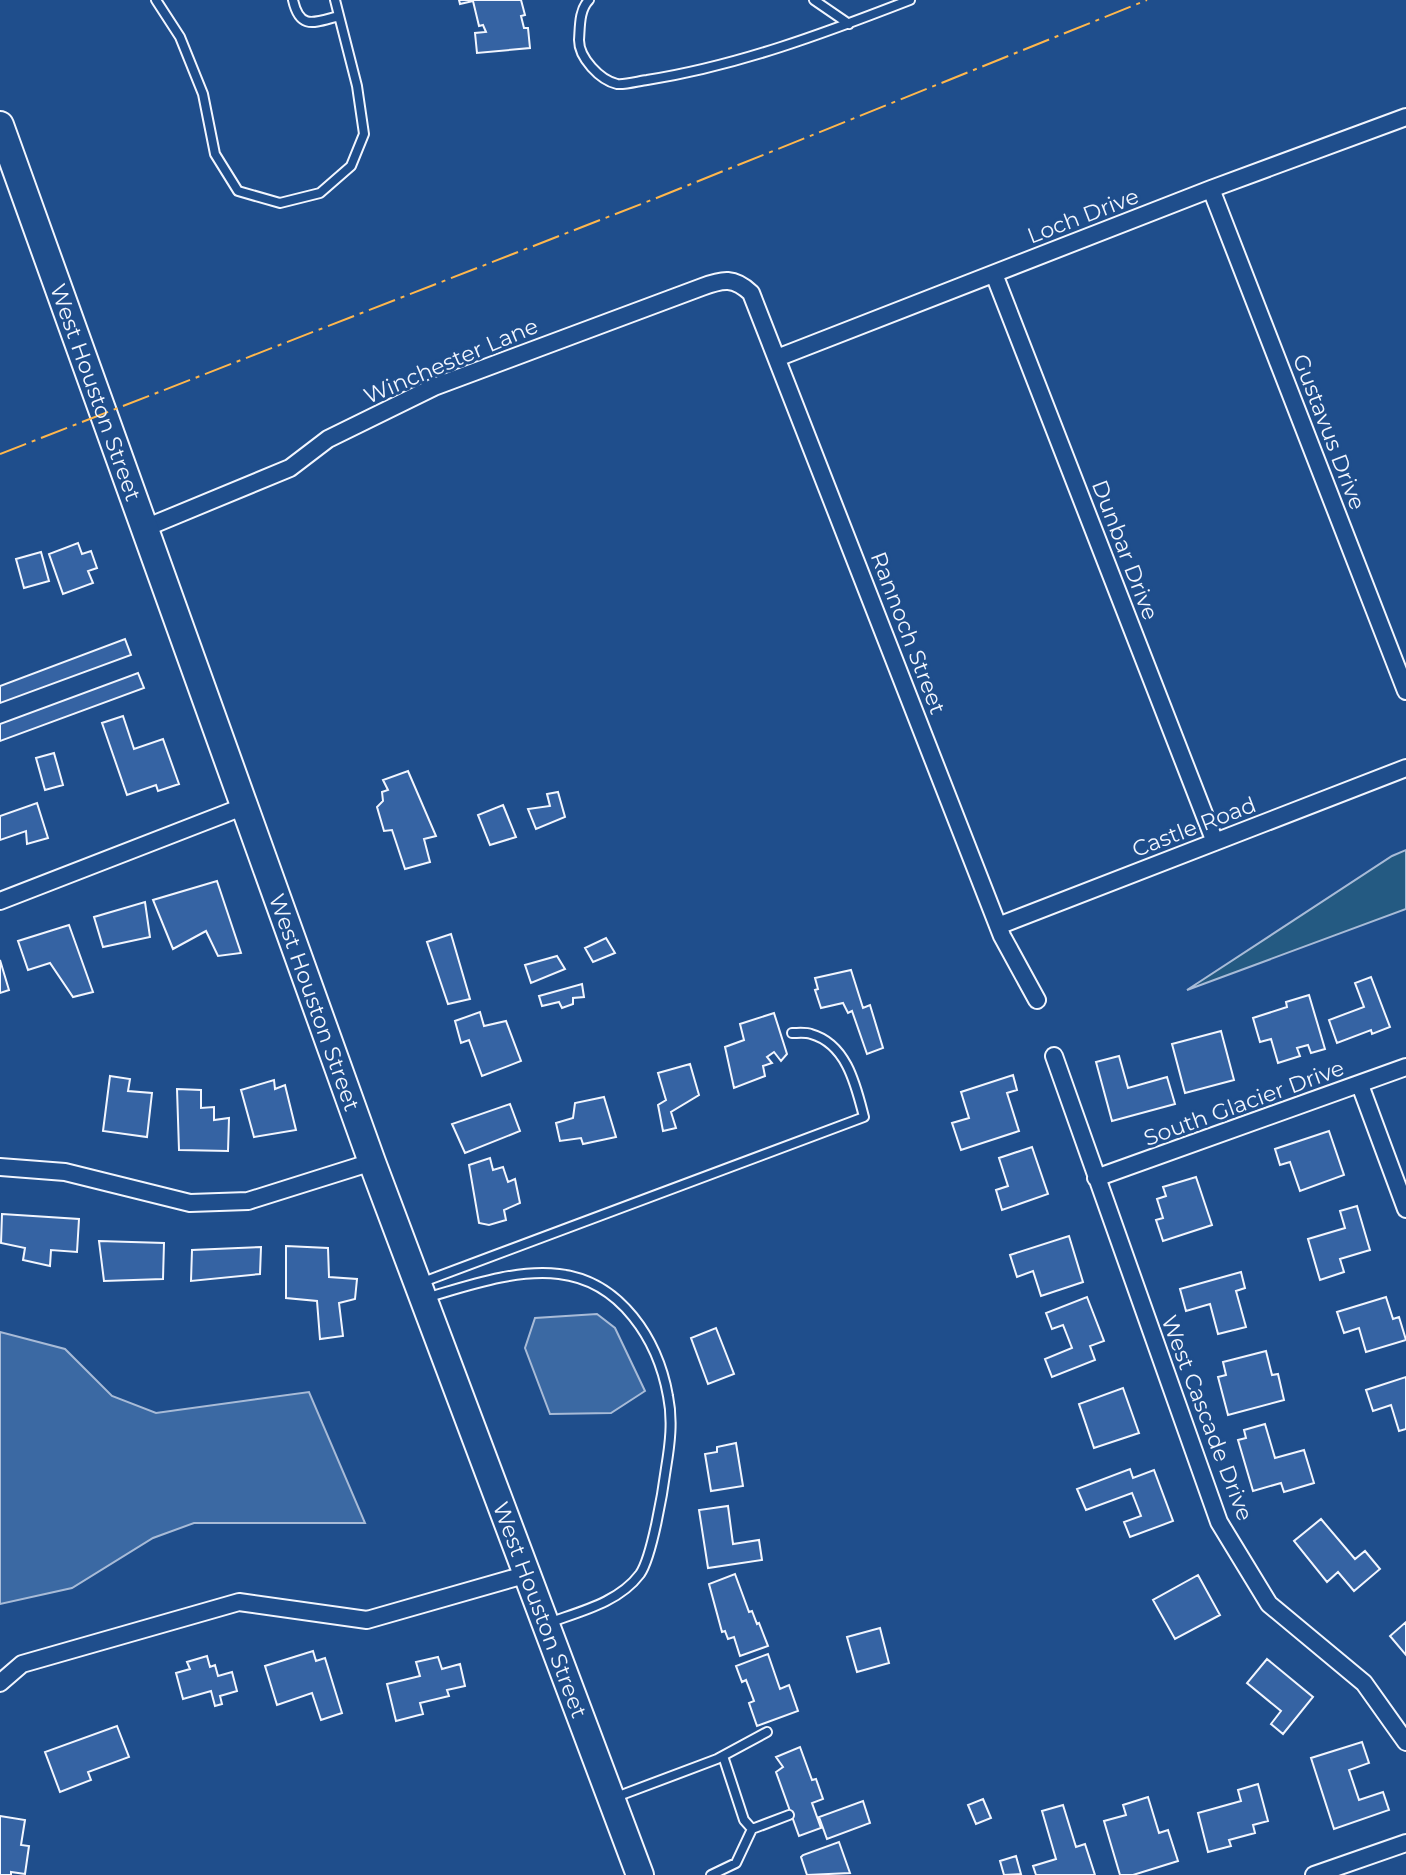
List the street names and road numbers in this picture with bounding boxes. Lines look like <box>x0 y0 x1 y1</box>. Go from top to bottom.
street label: Loch Drive <box>1024 182 1142 250</box>
street label: West Houston Street <box>45 280 147 505</box>
street label: Winchester Lane <box>360 312 542 410</box>
street label: Gustavus Drive <box>1287 350 1371 514</box>
street label: Dunbar Drive <box>1086 476 1164 624</box>
street label: Rannoch Street <box>865 548 951 718</box>
street label: Castle Road <box>1128 791 1260 863</box>
street label: West Houston Street <box>263 890 366 1115</box>
street label: South Glacier Drive <box>1140 1054 1348 1152</box>
street label: West Cascade Drive <box>1155 1311 1259 1525</box>
street label: West Houston Street <box>487 1498 593 1722</box>

